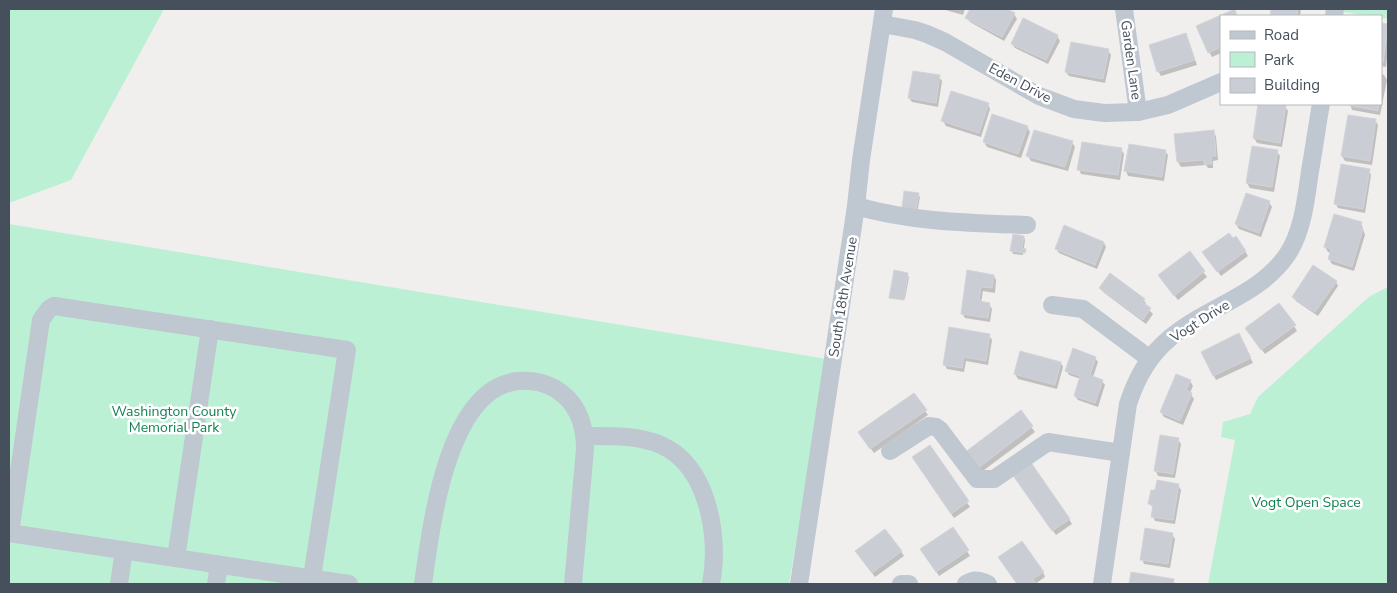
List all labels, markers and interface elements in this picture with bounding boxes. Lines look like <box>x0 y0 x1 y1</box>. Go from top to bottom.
legend <box>1220 15 1382 105</box>
street label: Garden Lane <box>1116 19 1146 101</box>
text: Road <box>1264 25 1299 45</box>
text: Park <box>1264 50 1294 70</box>
street label: Eden Drive <box>985 59 1055 107</box>
text: Building <box>1264 75 1320 95</box>
street label: South 18th Avenue <box>824 235 862 359</box>
street label: Vogt Drive <box>1166 295 1233 347</box>
park label: Washington County Memorial Park <box>112 402 237 437</box>
park label: Vogt Open Space <box>1250 493 1361 512</box>

